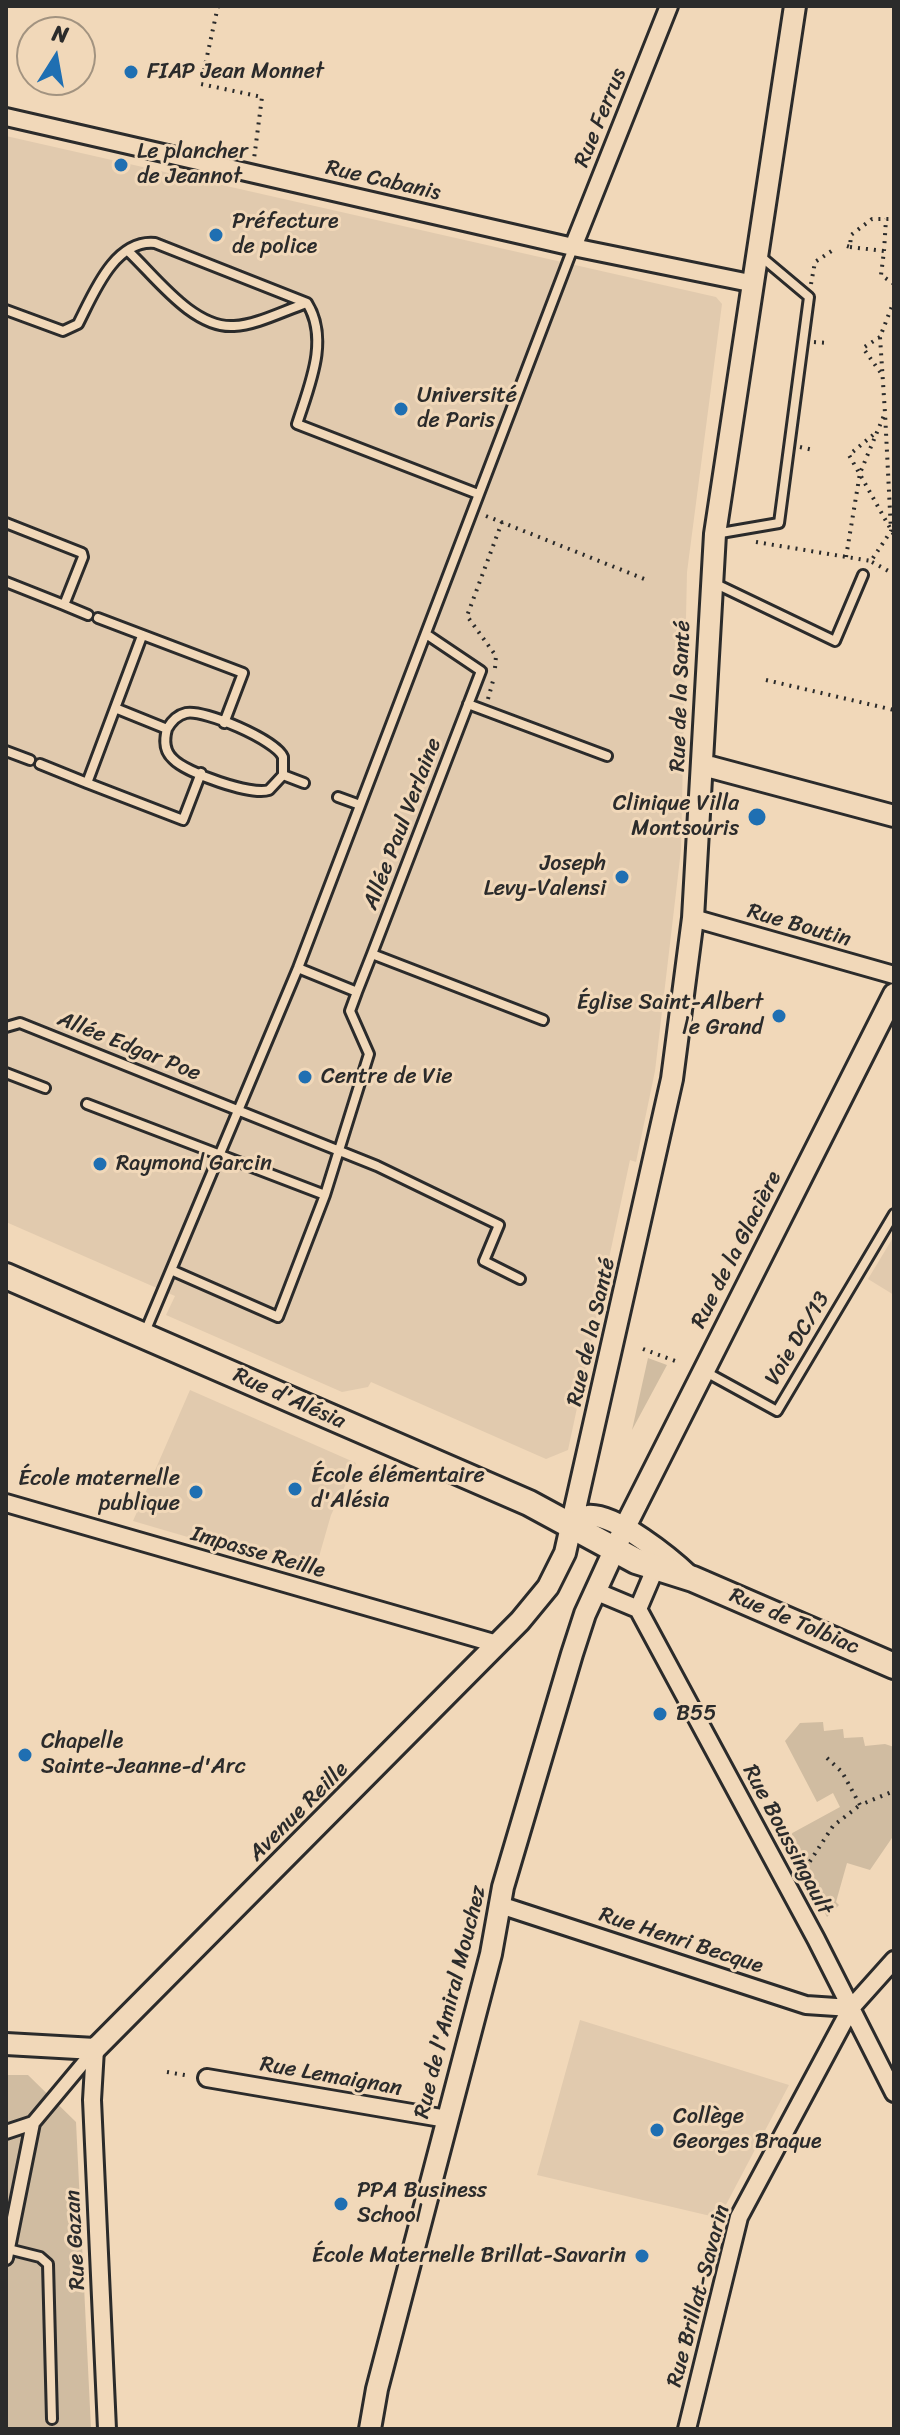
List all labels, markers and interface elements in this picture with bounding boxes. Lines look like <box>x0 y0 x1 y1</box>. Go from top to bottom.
text: N <box>49 13 71 55</box>
north arrow <box>16 16 96 96</box>
place label: FIAP Jean Monnet <box>147 59 324 85</box>
marker: FIAP Jean Monnet <box>122 63 140 81</box>
street label: Rue Ferrus <box>569 65 633 171</box>
place label: Le plancher de Jeannot <box>137 139 248 190</box>
street label: Rue Cabanis <box>323 155 443 207</box>
marker: Le plancher de Jeannot <box>112 156 130 174</box>
place label: Préfecture de police <box>232 209 339 260</box>
marker: Préfecture de police <box>207 226 225 244</box>
place label: Université de Paris <box>417 383 517 434</box>
marker: Université de Paris <box>392 400 410 418</box>
street label: Rue de la Santé <box>665 620 697 772</box>
street label: Allée Paul Verlaine <box>358 734 448 914</box>
place label: Clinique Villa Montsouris <box>613 791 739 842</box>
marker: Clinique Villa Montsouris <box>746 806 768 828</box>
place label: Joseph Levy-Valensi <box>484 851 606 902</box>
marker: Joseph Levy-Valensi <box>613 868 631 886</box>
street label: Rue Boutin <box>744 899 854 953</box>
place label: Église Saint-Albert le Grand <box>577 990 763 1042</box>
street label: Allée Edgar Poe <box>54 1006 204 1088</box>
marker: Église Saint-Albert le Grand <box>770 1007 788 1025</box>
place label: Centre de Vie <box>321 1064 453 1090</box>
marker: Centre de Vie <box>296 1068 314 1086</box>
place label: Raymond Garcin <box>116 1151 272 1177</box>
marker: Raymond Garcin <box>91 1155 109 1173</box>
street label: Rue de la Glacière <box>686 1167 788 1333</box>
street label: Rue de la Santé <box>562 1255 622 1409</box>
street label: Voie DC/13 <box>760 1288 836 1390</box>
street label: Rue d'Alésia <box>229 1363 349 1435</box>
place label: École élémentaire d'Alésia <box>311 1463 485 1514</box>
place label: École maternelle publique <box>18 1466 180 1518</box>
marker: École élémentaire d'Alésia <box>286 1480 304 1498</box>
marker: École maternelle publique <box>187 1483 205 1501</box>
street label: Impasse Reille <box>188 1521 328 1585</box>
street label: Rue de Tolbiac <box>725 1583 863 1661</box>
place label: B55 <box>676 1701 717 1727</box>
marker: B55 <box>651 1705 669 1723</box>
place label: Chapelle Sainte-Jeanne-d'Arc <box>41 1729 246 1780</box>
marker: Chapelle Sainte-Jeanne-d'Arc <box>16 1746 34 1764</box>
street label: Avenue Reille <box>244 1757 354 1867</box>
street label: Rue Boussingault <box>736 1760 838 1920</box>
street label: Rue de l'Amiral Mouchez <box>409 1883 493 2121</box>
street label: Rue Henri Becque <box>596 1902 766 1980</box>
street label: Rue Lemaignan <box>258 2052 404 2102</box>
place label: Collège Georges Braque <box>673 2104 822 2156</box>
marker: Collège Georges Braque <box>648 2121 666 2139</box>
place label: PPA Business School <box>357 2178 487 2230</box>
street label: Rue Gazan <box>60 2189 92 2291</box>
marker: PPA Business School <box>332 2195 350 2213</box>
street label: Rue Brillat-Savarin <box>662 2202 736 2390</box>
place label: École Maternelle Brillat-Savarin <box>312 2243 626 2269</box>
marker: École Maternelle Brillat-Savarin <box>633 2247 651 2265</box>

